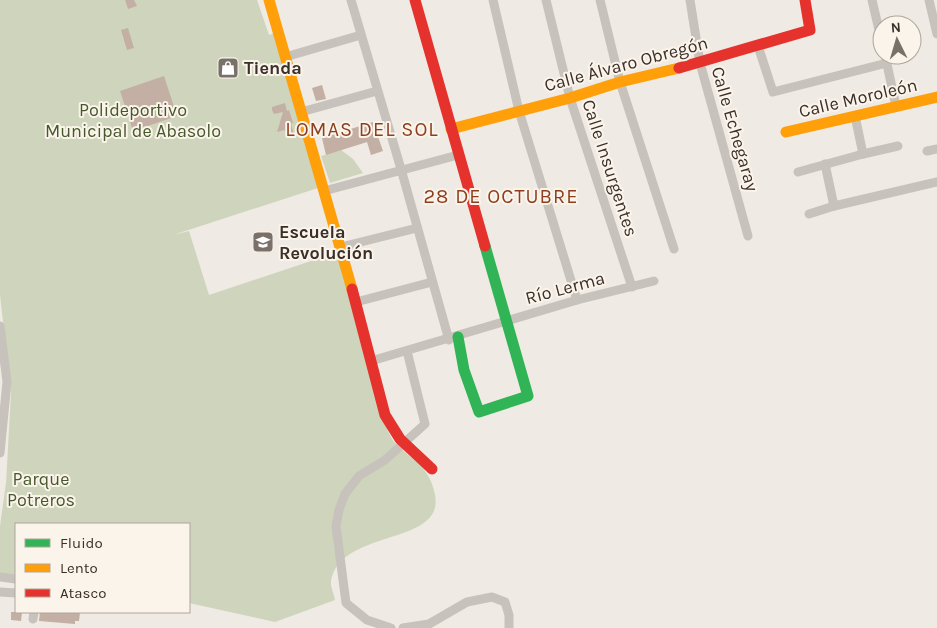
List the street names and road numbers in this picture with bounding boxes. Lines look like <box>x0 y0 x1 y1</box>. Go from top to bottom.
street label: Calle Álvaro Obregón <box>542 31 710 96</box>
street label: Calle Echegaray <box>707 64 764 195</box>
street label: Calle Moroleón <box>797 74 919 122</box>
street label: Calle Insurgentes <box>577 97 643 239</box>
street label: Río Lerma <box>523 267 607 309</box>

